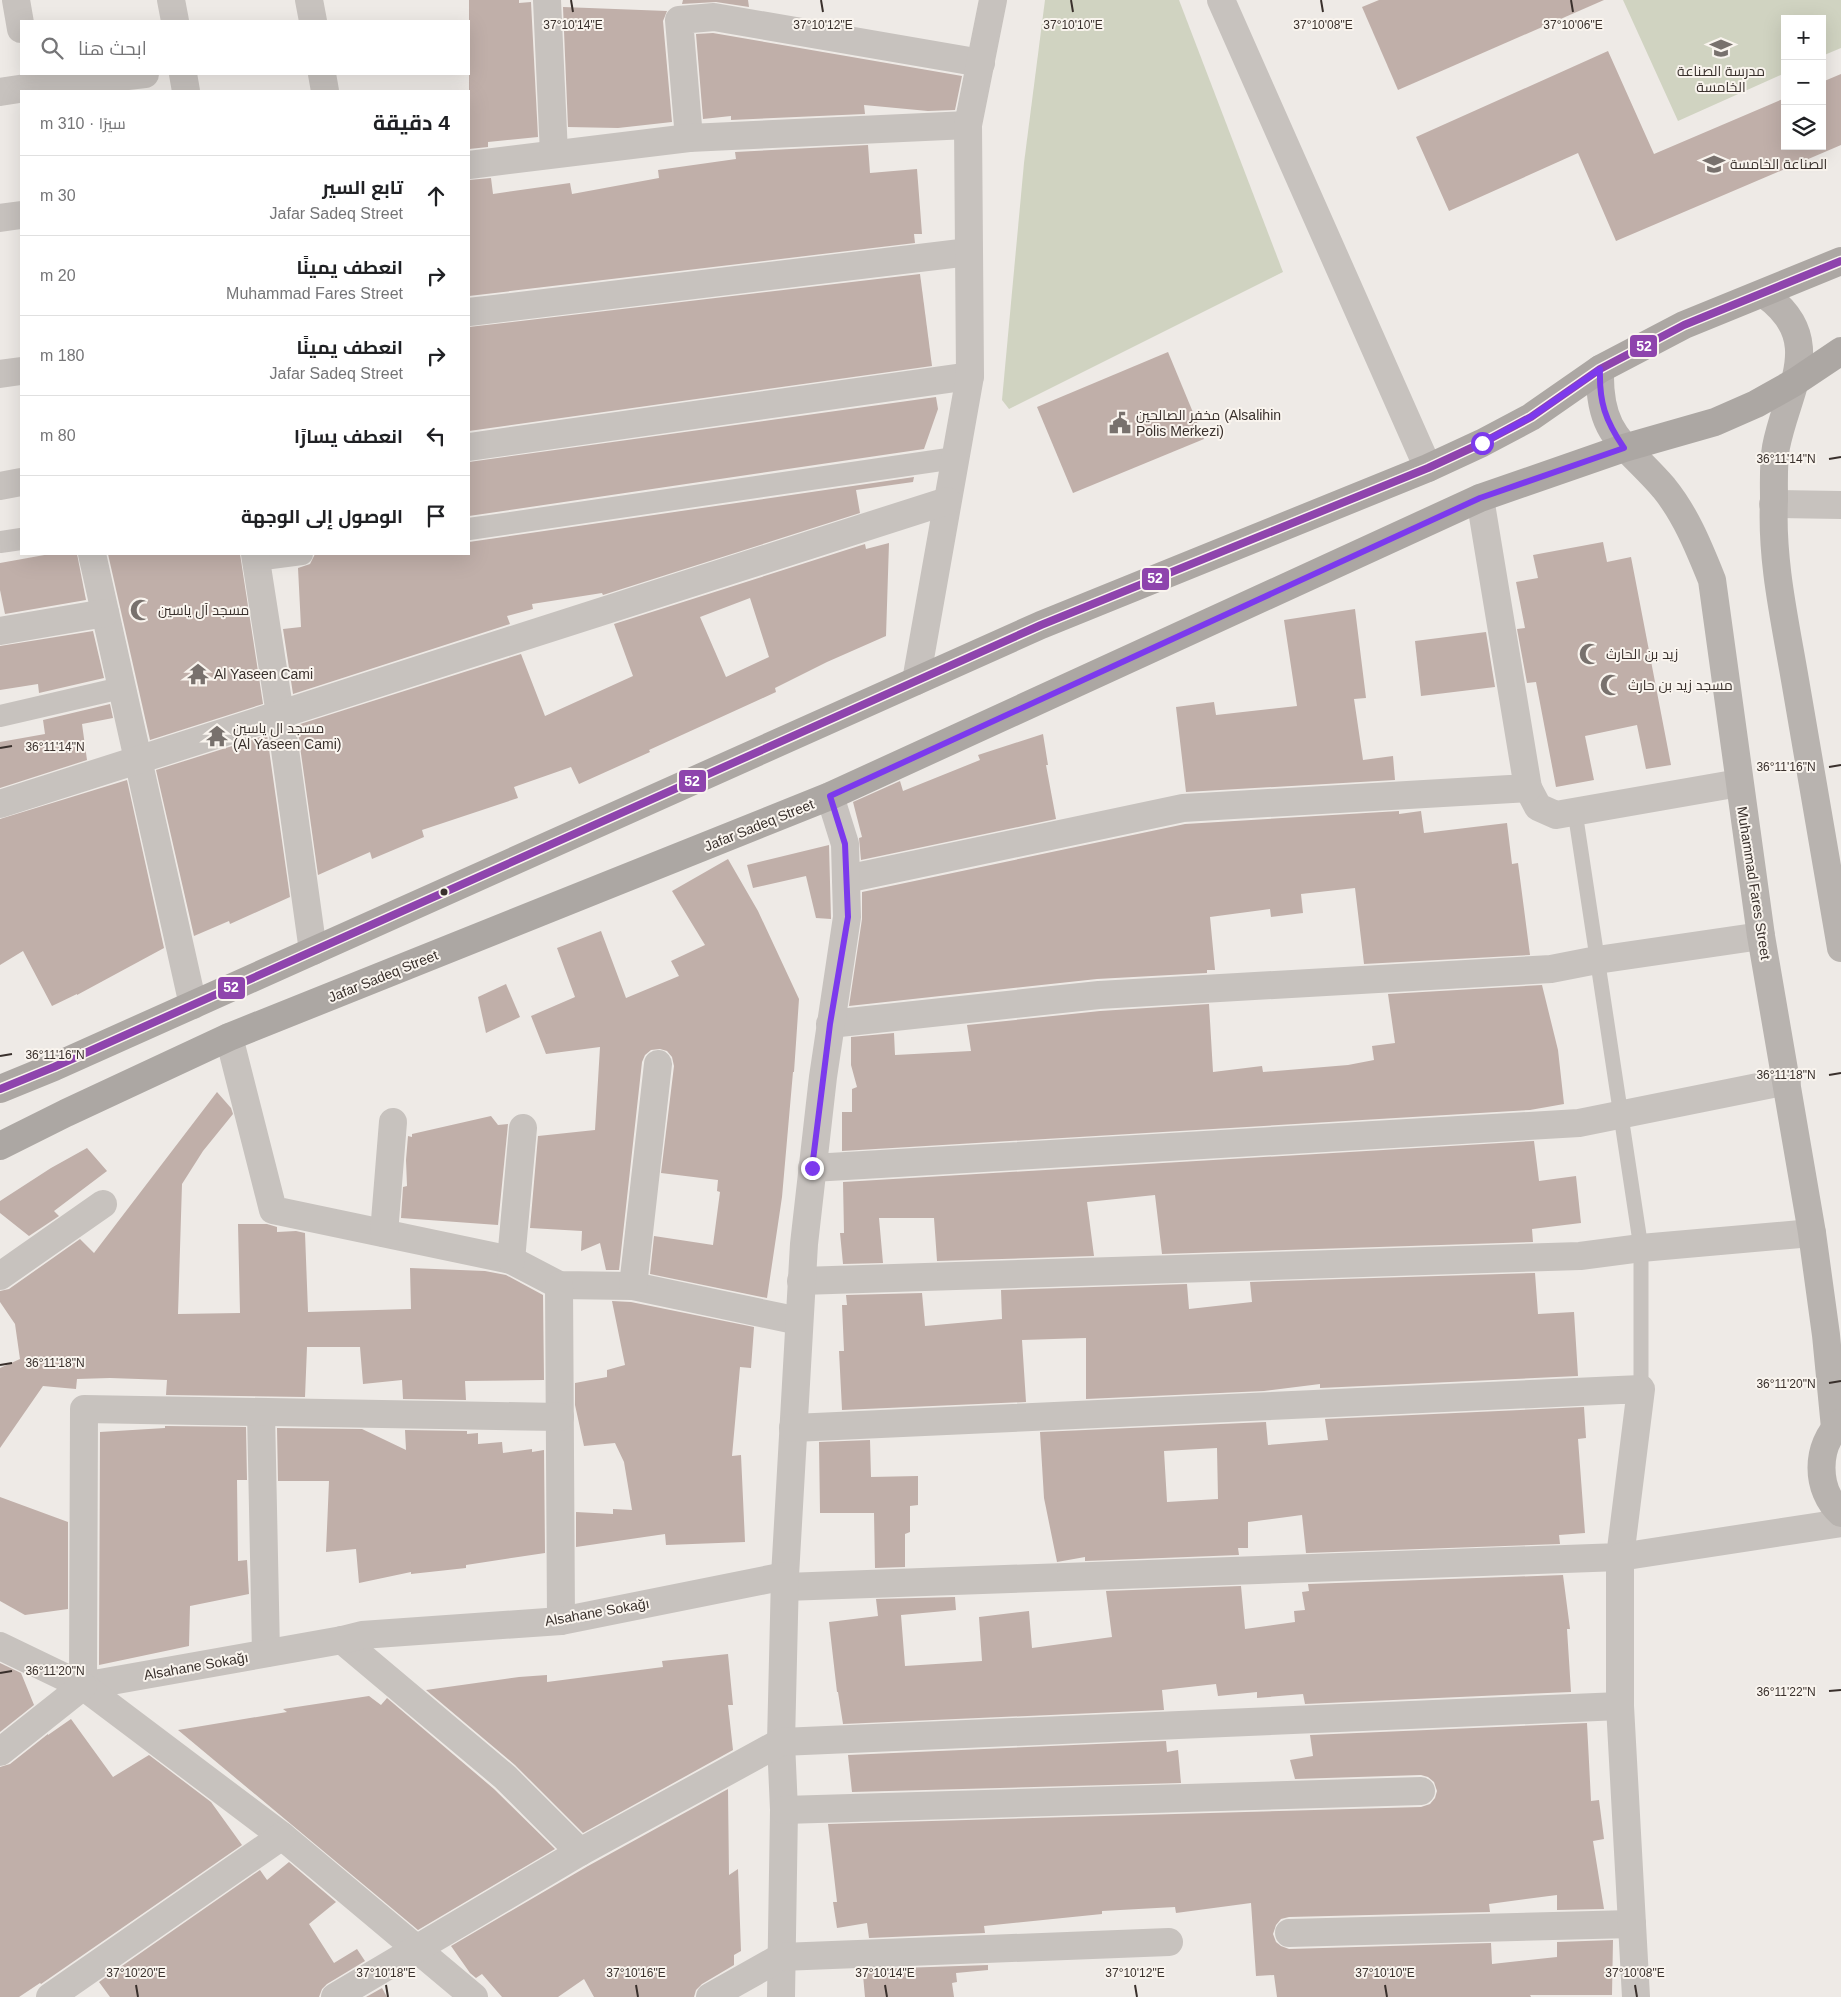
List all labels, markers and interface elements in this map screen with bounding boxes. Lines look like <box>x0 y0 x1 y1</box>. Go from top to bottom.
map controls <box>1781 15 1826 150</box>
button: + <box>1781 15 1826 60</box>
text: 37°10'14"E <box>543 18 603 32</box>
text: 37°10'12"E <box>793 18 853 32</box>
text: 37°10'10"E <box>1043 18 1103 32</box>
text: 37°10'08"E <box>1293 18 1353 32</box>
text: 37°10'06"E <box>1543 18 1603 32</box>
search box <box>20 20 470 75</box>
icon: search <box>38 34 66 62</box>
school or university icon: مدرسة الصناعة الخامسة <box>1708 35 1734 61</box>
text: ابحث هنا <box>78 38 147 59</box>
button: − <box>1781 60 1826 105</box>
place label: مدرسة الصناعة الخامسة <box>1677 63 1765 95</box>
button: layers <box>1781 105 1826 150</box>
text: 4 دقيقة <box>373 111 450 134</box>
text: سيرًا · 310 m <box>40 115 126 132</box>
school or university icon: الصناعة الخامسة <box>1701 151 1727 177</box>
place label: الصناعة الخامسة <box>1730 156 1827 172</box>
text: تابع السير <box>322 177 403 198</box>
icon: ahead <box>422 182 450 210</box>
text: 30 m <box>40 187 76 204</box>
text: Jafar Sadeq Street <box>270 205 403 222</box>
text: انعطف يمينًا <box>296 257 403 278</box>
icon: right <box>422 262 450 290</box>
text: 20 m <box>40 267 76 284</box>
text: Muhammad Fares Street <box>226 285 403 302</box>
line badge: 52 <box>1629 334 1658 358</box>
text: انعطف يمينًا <box>296 337 403 358</box>
text: 52 <box>1636 338 1652 354</box>
icon: right <box>422 342 450 370</box>
text: 180 m <box>40 347 84 364</box>
text: Jafar Sadeq Street <box>270 365 403 382</box>
place label: مخفر الصالحين (Alsalihin Polis Merkezi) <box>1136 407 1281 439</box>
public building icon: مخفر الصالحين (Alsalihin Polis Merkezi) <box>1107 410 1133 436</box>
icon: left <box>422 422 450 450</box>
text: انعطف يسارًا <box>294 426 403 447</box>
text: 80 m <box>40 427 76 444</box>
route start <box>1471 432 1494 455</box>
text: 36°11'14"N <box>1756 452 1816 466</box>
icon: arrive <box>422 502 450 530</box>
text: الوصول إلى الوجهة <box>241 506 403 527</box>
line badge: 52 <box>1141 567 1170 591</box>
text: 52 <box>1147 570 1163 586</box>
mosque icon: مسجد آل ياسين <box>128 597 154 623</box>
place label: مسجد آل ياسين <box>158 602 249 619</box>
mosque icon: زيد بن الحارث <box>1577 641 1603 667</box>
place label: زيد بن الحارث <box>1606 646 1678 662</box>
temple icon: Al Yaseen Cami <box>185 661 211 687</box>
place label: Al Yaseen Cami <box>214 666 313 682</box>
mosque icon: مسجد زيد بن حارث <box>1598 672 1624 698</box>
place label: مسجد زيد بن حارث <box>1628 677 1733 693</box>
place label: مسجد ال ياسين (Al Yaseen Cami) <box>233 720 341 752</box>
temple icon: مسجد ال ياسين (Al Yaseen Cami) <box>204 723 230 749</box>
text: 36°11'14"N <box>25 740 85 754</box>
text: 36°11'16"N <box>1756 760 1816 774</box>
line badge: 52 <box>678 769 707 793</box>
text: 52 <box>684 773 700 789</box>
street label: Jafar Sadeq Street <box>702 796 816 854</box>
street label: Muhammad Fares Street <box>1734 805 1774 961</box>
unlabelled marker <box>439 887 449 897</box>
street label: Jafar Sadeq Street <box>326 947 440 1005</box>
line badge: 52 <box>217 976 246 1000</box>
text: 52 <box>223 979 239 995</box>
text: 36°11'16"N <box>25 1048 85 1062</box>
text: 36°11'18"N <box>1756 1068 1816 1082</box>
route end <box>801 1157 824 1180</box>
text: 36°11'18"N <box>25 1356 85 1370</box>
text: 36°11'20"N <box>1756 1377 1816 1391</box>
street label: Alsahane Sokağı <box>543 1595 651 1629</box>
street label: Alsahane Sokağı <box>142 1649 250 1683</box>
text: 36°11'20"N <box>25 1664 85 1678</box>
text: 36°11'22"N <box>1756 1685 1816 1699</box>
text: 37°10'20"E <box>106 1966 166 1980</box>
text: 37°10'18"E <box>356 1966 416 1980</box>
text: 37°10'16"E <box>606 1966 666 1980</box>
text: 37°10'14"E <box>855 1966 915 1980</box>
text: 37°10'12"E <box>1105 1966 1165 1980</box>
text: 37°10'10"E <box>1355 1966 1415 1980</box>
text: 37°10'08"E <box>1605 1966 1665 1980</box>

